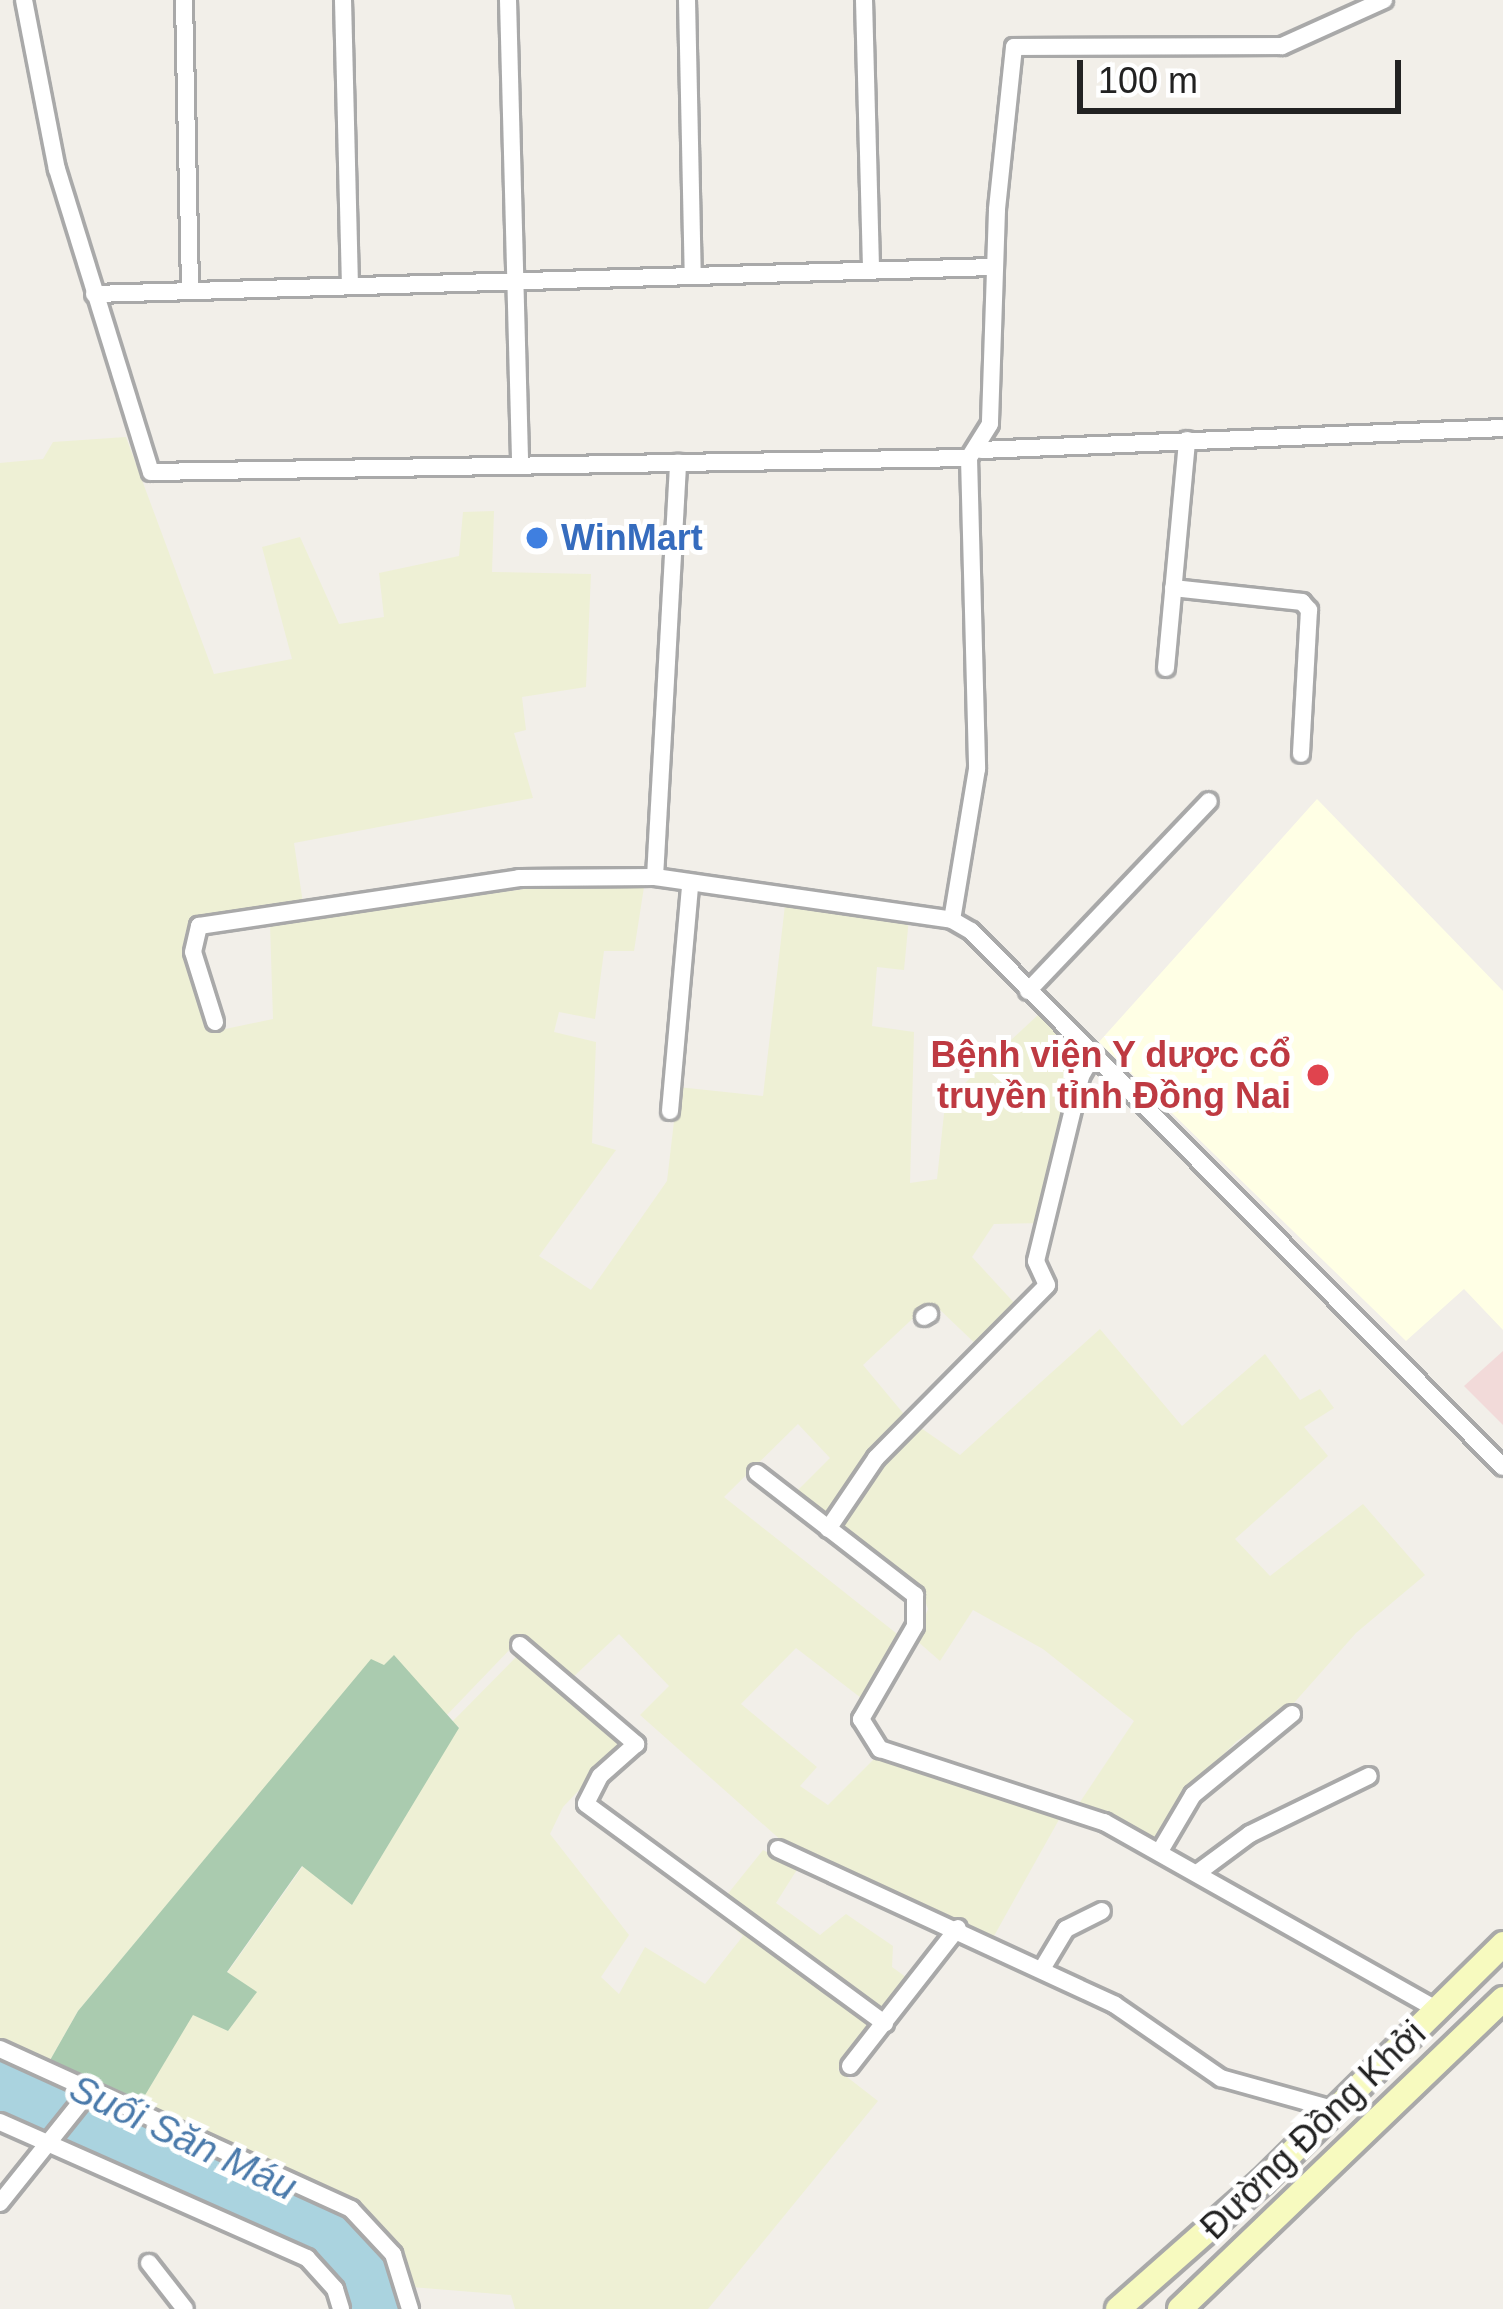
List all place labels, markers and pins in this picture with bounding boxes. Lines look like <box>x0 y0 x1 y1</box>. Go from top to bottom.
place label: WinMart <box>561 516 703 560</box>
marker: WinMart <box>524 525 550 551</box>
place label: Bệnh viện Y dược cổ truyền tỉnh Đồng Nai <box>929 1032 1291 1117</box>
marker: Bệnh viện Y dược cổ truyền tỉnh Đồng Nai <box>1302 1059 1334 1091</box>

